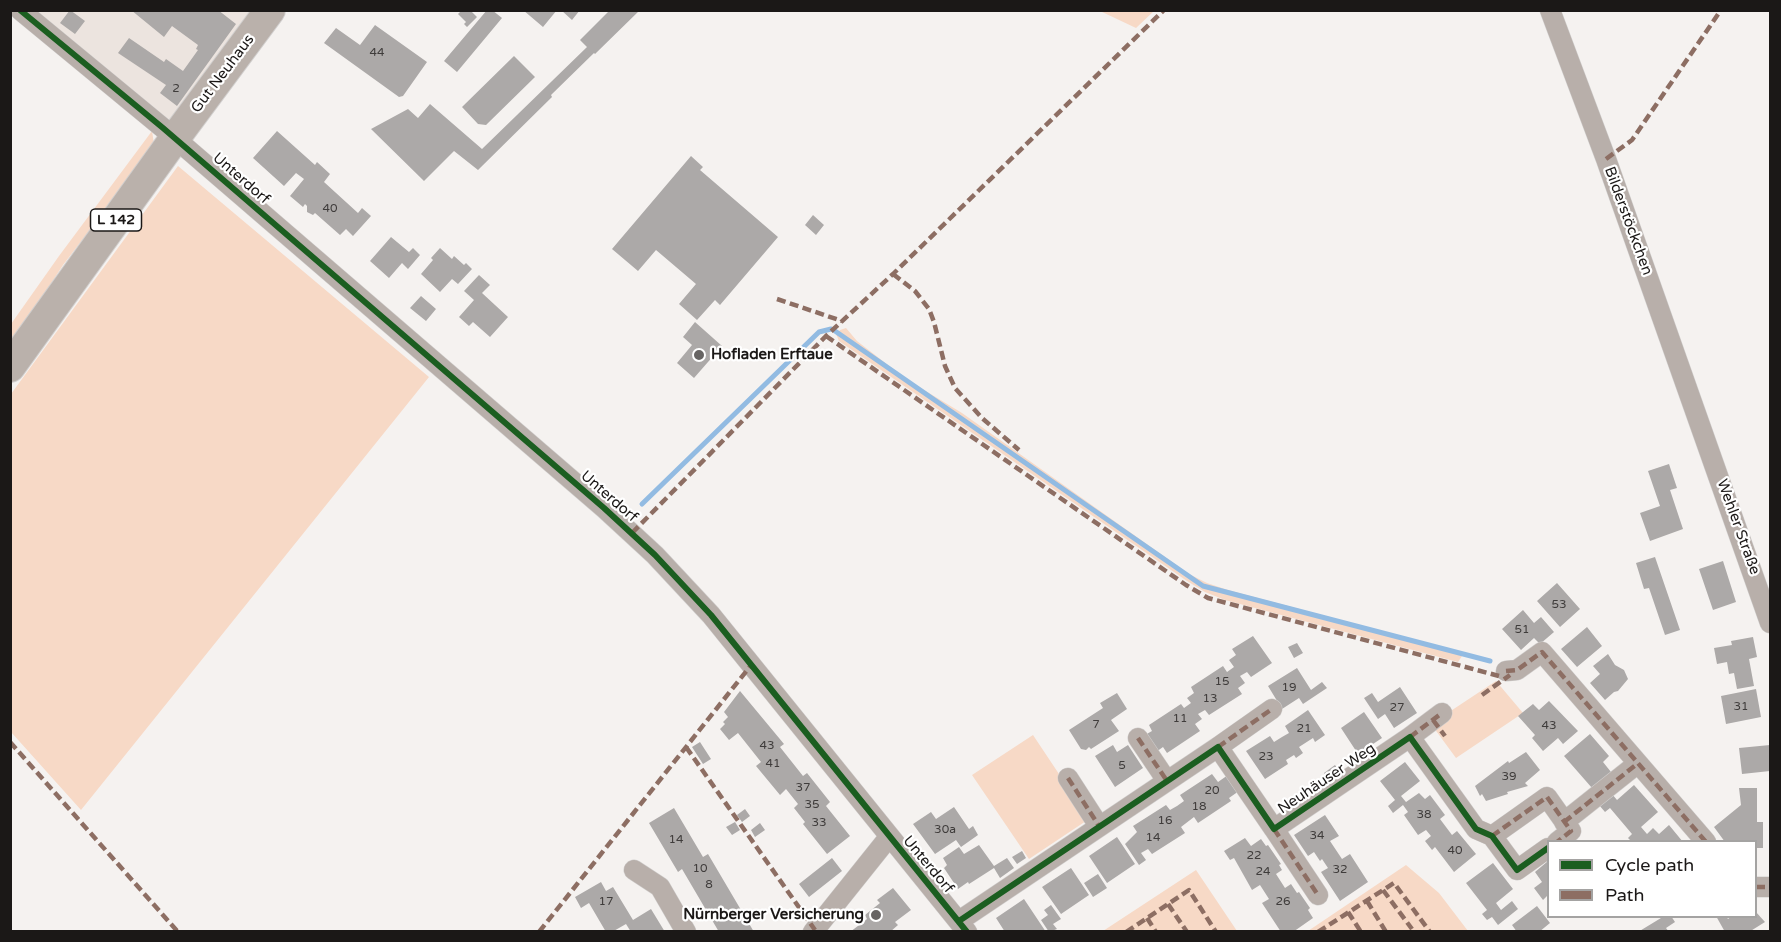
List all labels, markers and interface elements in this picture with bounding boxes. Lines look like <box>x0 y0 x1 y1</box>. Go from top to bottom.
street label: Gut Neuhaus <box>188 31 258 117</box>
house number: 44 <box>369 46 385 60</box>
house number: 2 <box>172 82 180 96</box>
street label: Unterdorf <box>209 149 273 209</box>
street label: Bilderstöckchen <box>1600 164 1656 278</box>
house number: 40 <box>322 202 338 216</box>
road number: L 142 <box>90 209 142 231</box>
place label: Hofladen Erftaue <box>711 346 833 364</box>
marker: Hofladen Erftaue <box>692 348 706 362</box>
street label: Unterdorf <box>577 467 641 527</box>
street label: Wehler Straße <box>1712 477 1764 577</box>
house number: 53 <box>1551 598 1567 612</box>
house number: 51 <box>1514 623 1530 637</box>
house number: 15 <box>1214 675 1230 689</box>
house number: 19 <box>1281 681 1297 695</box>
house number: 13 <box>1202 692 1218 706</box>
house number: 31 <box>1733 700 1749 714</box>
house number: 27 <box>1389 701 1405 715</box>
house number: 11 <box>1172 712 1188 726</box>
house number: 7 <box>1092 718 1100 732</box>
house number: 43 <box>1541 719 1557 733</box>
house number: 21 <box>1296 722 1312 736</box>
house number: 43 <box>759 739 775 753</box>
street label: Neuhäuser Weg <box>1275 740 1379 818</box>
house number: 23 <box>1258 750 1274 764</box>
house number: 41 <box>765 757 781 771</box>
house number: 5 <box>1118 759 1126 773</box>
house number: 39 <box>1501 770 1517 784</box>
house number: 37 <box>795 781 811 795</box>
house number: 20 <box>1204 784 1220 798</box>
house number: 35 <box>804 798 820 812</box>
house number: 18 <box>1191 800 1207 814</box>
house number: 38 <box>1416 808 1432 822</box>
house number: 16 <box>1157 814 1173 828</box>
house number: 33 <box>811 816 827 830</box>
house number: 30a <box>934 823 956 837</box>
house number: 34 <box>1309 829 1325 843</box>
house number: 14 <box>1145 831 1161 845</box>
street label: Unterdorf <box>899 832 957 898</box>
house number: 14 <box>668 833 684 847</box>
legend <box>1547 840 1757 918</box>
house number: 40 <box>1447 844 1463 858</box>
house number: 22 <box>1246 849 1262 863</box>
text: Cycle path <box>1605 854 1694 876</box>
house number: 10 <box>692 862 708 876</box>
house number: 32 <box>1332 863 1348 877</box>
house number: 24 <box>1255 865 1271 879</box>
house number: 8 <box>705 878 713 892</box>
text: Path <box>1605 884 1644 906</box>
house number: 17 <box>598 895 614 909</box>
house number: 26 <box>1275 895 1291 909</box>
place label: Nürnberger Versicherung <box>683 906 864 924</box>
marker: Nürnberger Versicherung <box>869 908 883 922</box>

